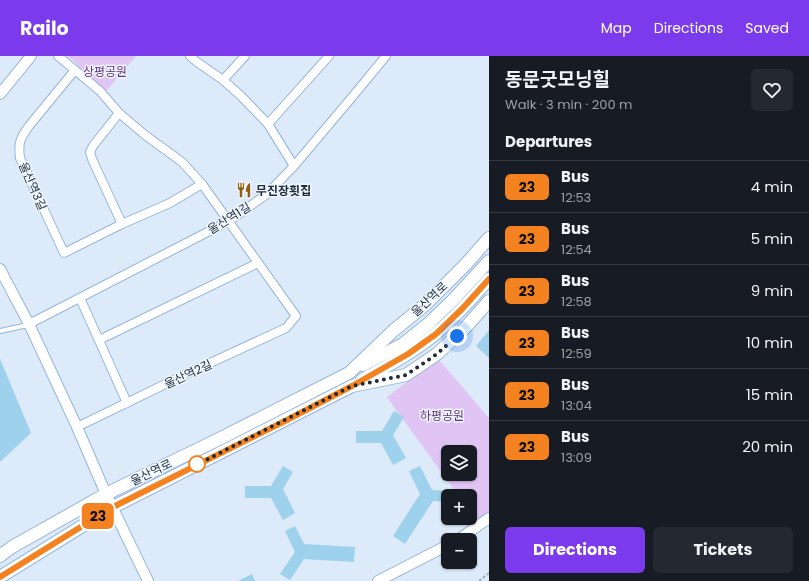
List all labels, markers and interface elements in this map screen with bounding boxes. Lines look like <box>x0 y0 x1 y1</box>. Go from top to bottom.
text: Railo <box>20 15 69 42</box>
text: Map <box>601 18 632 38</box>
text: Directions <box>654 18 723 38</box>
text: Saved <box>745 18 789 38</box>
park label: 상평공원 <box>83 63 127 80</box>
text: 동문굿모닝힐 <box>505 66 610 93</box>
button: heart <box>751 69 793 111</box>
text: Walk · 3 min · 200 m <box>505 95 632 114</box>
text: Departures <box>505 131 592 152</box>
street label: 울산역3길 <box>15 159 51 213</box>
text: Bus <box>561 166 589 187</box>
text: 4 min <box>751 176 793 197</box>
text: 23 <box>519 177 535 197</box>
restaurant icon: 무진장횟집 <box>235 181 253 199</box>
place label: 무진장횟집 <box>256 182 311 199</box>
text: 12:53 <box>561 188 591 207</box>
street label: 울산역1길 <box>204 198 254 238</box>
text: Bus <box>561 218 589 239</box>
text: 5 min <box>751 228 793 249</box>
text: 23 <box>519 229 535 249</box>
text: 12:54 <box>561 240 592 259</box>
text: Bus <box>561 270 589 291</box>
street label: 울산역로 <box>407 278 451 320</box>
text: 9 min <box>751 280 793 301</box>
text: 23 <box>519 281 535 301</box>
text: 12:58 <box>561 292 592 311</box>
text: Bus <box>561 322 589 343</box>
your location <box>447 326 467 346</box>
text: 10 min <box>746 332 793 353</box>
text: 23 <box>519 333 535 353</box>
text: 12:59 <box>561 344 592 363</box>
street label: 울산역2길 <box>161 356 215 392</box>
text: Bus <box>561 374 589 395</box>
text: 15 min <box>746 384 793 405</box>
text: 23 <box>519 385 535 405</box>
text: 13:04 <box>561 396 592 415</box>
park label: 하평공원 <box>420 407 464 424</box>
text: Bus <box>561 426 589 447</box>
text: 20 min <box>742 436 793 457</box>
text: 23 <box>519 437 535 457</box>
map controls <box>441 445 477 569</box>
button: layers <box>441 445 477 481</box>
text: 13:09 <box>561 448 592 467</box>
street label: 울산역로 <box>127 455 175 489</box>
unlabelled marker <box>188 455 206 473</box>
button: + <box>441 489 477 525</box>
line badge: 23 <box>80 503 116 529</box>
text: 23 <box>90 506 106 526</box>
button: Directions <box>505 527 645 573</box>
button: Tickets <box>653 527 793 573</box>
button: − <box>441 533 477 569</box>

